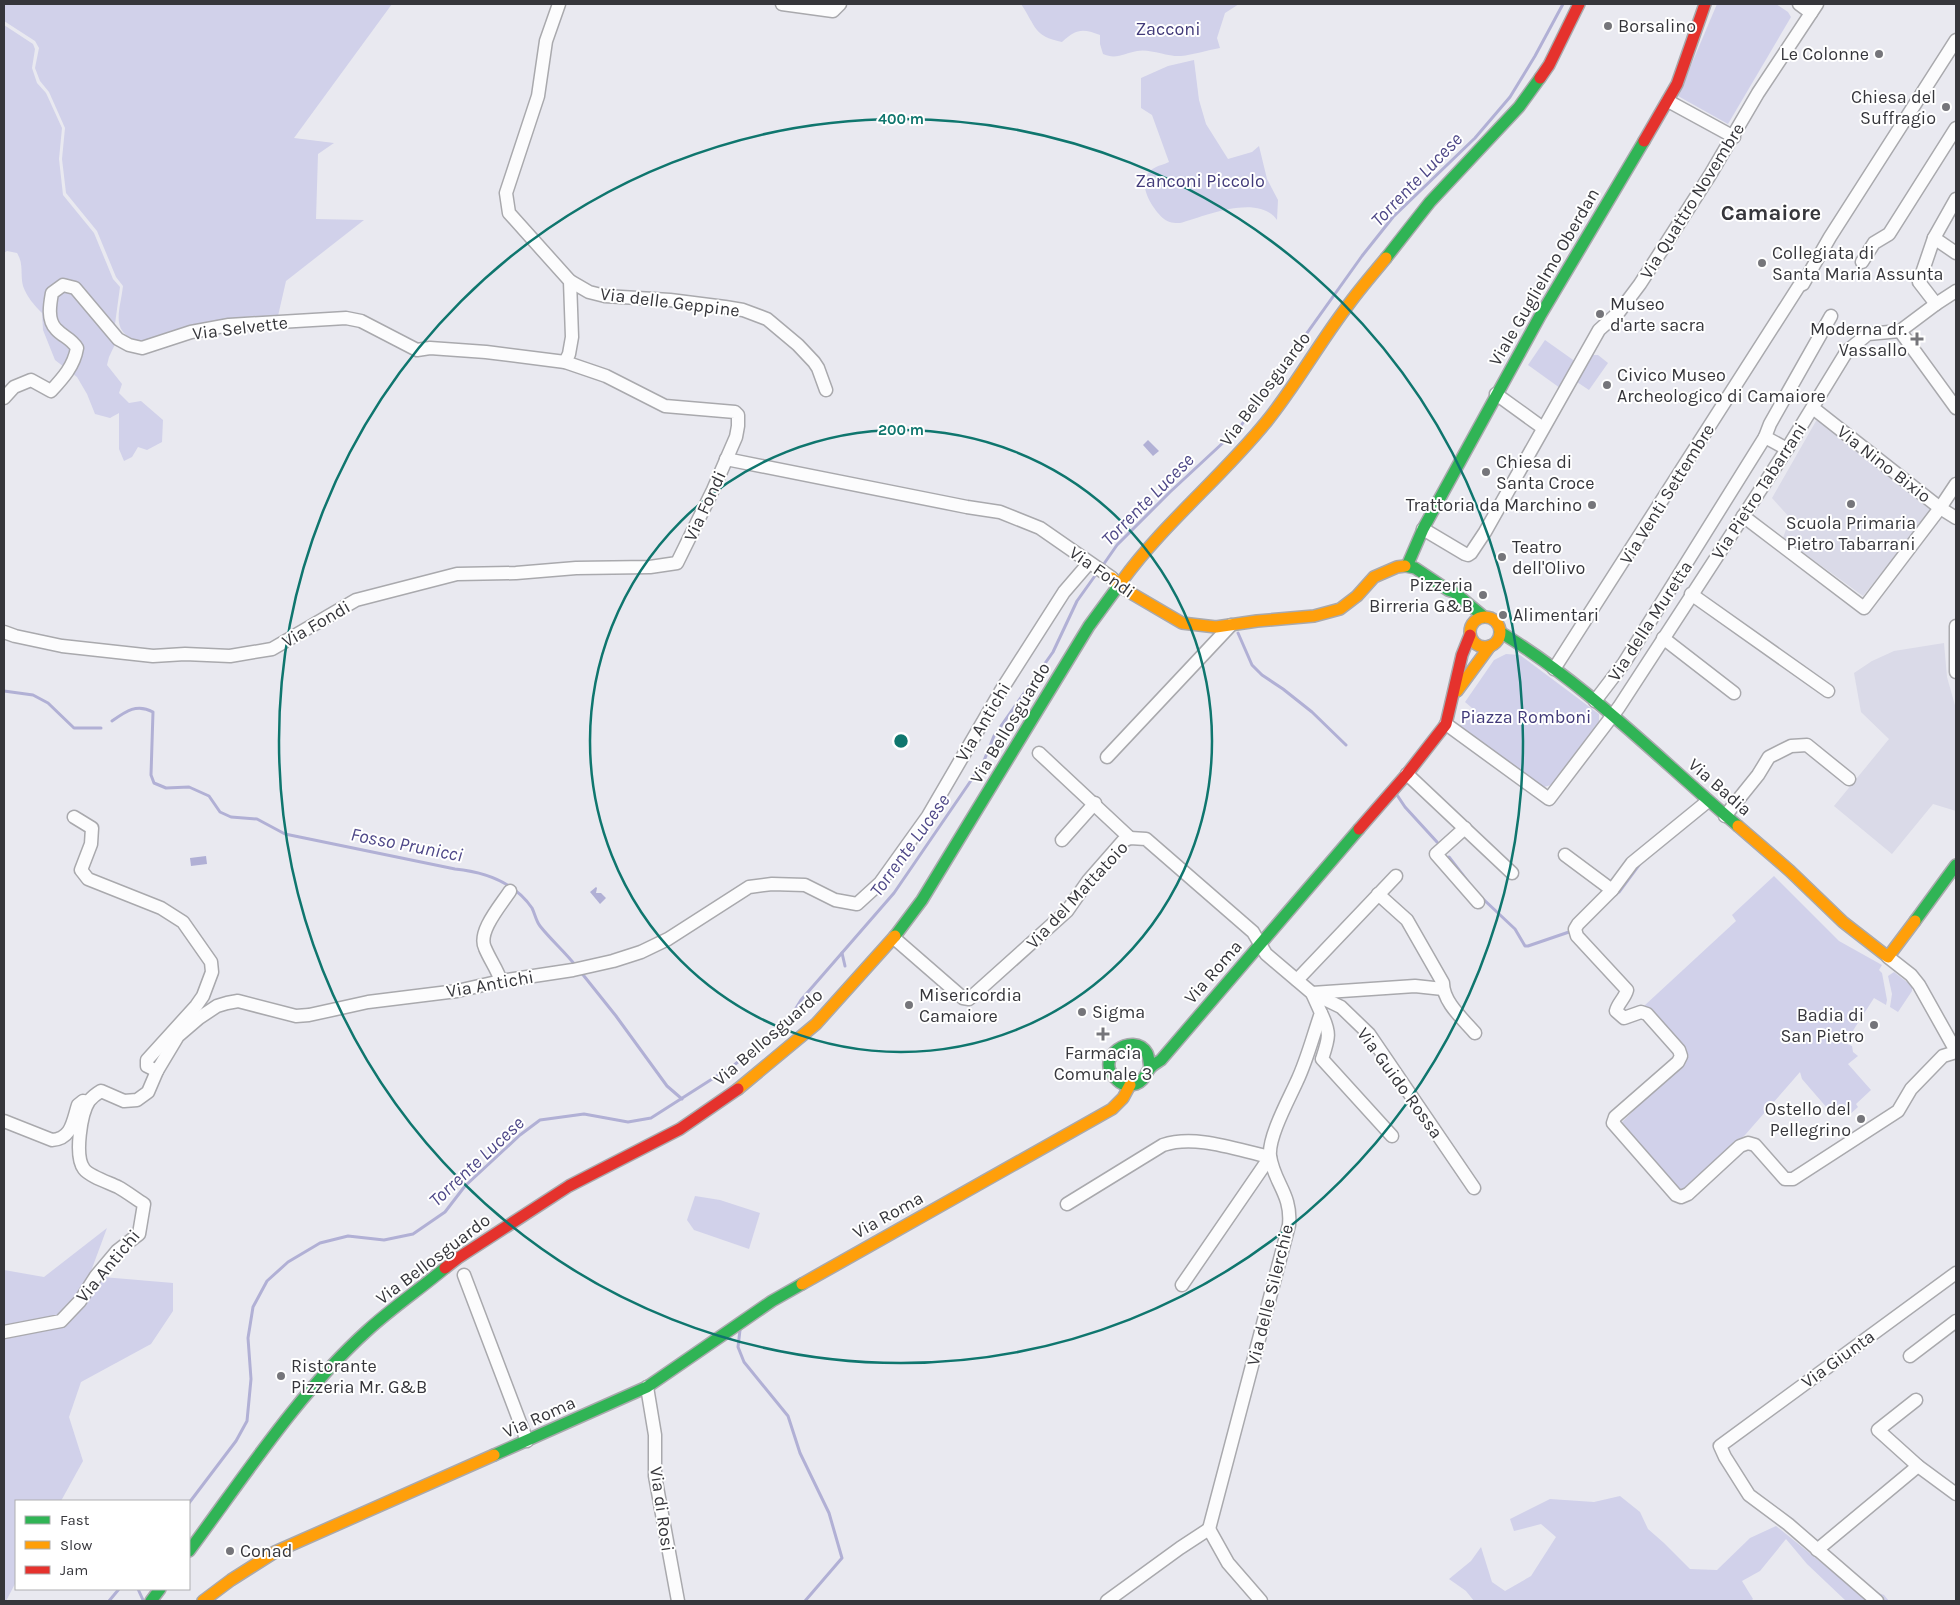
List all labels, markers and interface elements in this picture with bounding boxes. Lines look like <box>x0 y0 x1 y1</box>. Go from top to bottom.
place label: Borsalino <box>1618 15 1696 37</box>
park label: Zacconi <box>1135 18 1201 40</box>
marker: Borsalino <box>1602 20 1614 32</box>
place label: Le Colonne <box>1780 43 1869 65</box>
marker: Le Colonne <box>1873 48 1885 60</box>
place label: Chiesa del Suffragio <box>1851 86 1936 129</box>
marker: Chiesa del Suffragio <box>1940 101 1952 113</box>
text: 400 m <box>878 110 924 128</box>
street label: Via Quattro Novembre <box>1635 119 1749 283</box>
water label: Torrente Lucese <box>1367 128 1467 231</box>
park label: Zanconi Piccolo <box>1135 170 1265 192</box>
street label: Viale Guglielmo Oberdan <box>1484 184 1604 370</box>
district label: Camaiore <box>1721 200 1821 226</box>
place label: Collegiata di Santa Maria Assunta <box>1772 242 1944 285</box>
marker: Collegiata di Santa Maria Assunta <box>1756 257 1768 269</box>
street label: Via delle Geppine <box>599 283 741 321</box>
place label: Museo d'arte sacra <box>1610 293 1705 336</box>
marker: Museo d'arte sacra <box>1594 308 1606 320</box>
street label: Via Selvette <box>191 311 289 345</box>
place label: Moderna dr. Vassallo <box>1810 318 1907 361</box>
street label: Via Bellosguardo <box>1215 327 1315 451</box>
marker: Moderna dr. Vassallo <box>1911 333 1923 345</box>
place label: Civico Museo Archeologico di Camaiore <box>1617 364 1826 407</box>
marker: Civico Museo Archeologico di Camaiore <box>1601 379 1613 391</box>
street label: Via Pietro Tabarrani <box>1707 418 1811 564</box>
street label: Via Venti Settembre <box>1615 420 1719 568</box>
street label: Via Nino Bixio <box>1833 420 1935 508</box>
text: 200 m <box>878 421 924 439</box>
water label: Torrente Lucese <box>1097 449 1199 551</box>
place label: Chiesa di Santa Croce <box>1496 451 1595 494</box>
marker: Chiesa di Santa Croce <box>1480 466 1492 478</box>
street label: Via Fondi <box>679 467 731 545</box>
place label: Trattoria da Marchino <box>1406 494 1582 516</box>
marker: Scuola Primaria Pietro Tabarrani <box>1845 498 1857 510</box>
marker: Trattoria da Marchino <box>1586 499 1598 511</box>
place label: Scuola Primaria Pietro Tabarrani <box>1786 512 1916 555</box>
place label: Teatro dell'Olivo <box>1512 536 1585 579</box>
street label: Via Fondi <box>1065 541 1139 603</box>
marker: Teatro dell'Olivo <box>1496 551 1508 563</box>
street label: Via della Muretta <box>1603 557 1697 685</box>
place label: Pizzeria Birreria G&B <box>1369 574 1473 617</box>
marker: Pizzeria Birreria G&B <box>1477 589 1489 601</box>
street label: Via Fondi <box>278 596 354 652</box>
place label: Alimentari <box>1513 604 1599 626</box>
marker: Alimentari <box>1497 609 1509 621</box>
street label: Via Bellosguardo <box>965 658 1055 788</box>
street label: Via Antichi <box>951 678 1015 766</box>
park label: Piazza Romboni <box>1461 706 1591 728</box>
centre of rings <box>892 732 910 750</box>
street label: Via Badia <box>1684 754 1756 820</box>
water label: Torrente Lucese <box>865 790 955 901</box>
water label: Fosso Prunicci <box>349 823 465 867</box>
street label: Via del Mattatoio <box>1021 837 1133 953</box>
street label: Via Roma <box>1179 936 1247 1008</box>
street label: Via Antichi <box>444 965 536 1003</box>
street label: Via Bellosguardo <box>709 984 827 1090</box>
place label: Misericordia Camaiore <box>919 984 1022 1027</box>
marker: Misericordia Camaiore <box>903 999 915 1011</box>
place label: Sigma <box>1092 1001 1145 1023</box>
place label: Badia di San Pietro <box>1780 1004 1864 1047</box>
marker: Sigma <box>1076 1006 1088 1018</box>
marker: Badia di San Pietro <box>1868 1019 1880 1031</box>
street label: Via Guido Rossa <box>1352 1023 1448 1143</box>
marker: Farmacia Comunale 3 <box>1097 1028 1109 1040</box>
place label: Farmacia Comunale 3 <box>1054 1042 1152 1085</box>
place label: Ostello del Pellegrino <box>1765 1098 1851 1141</box>
water label: Torrente Lucese <box>425 1112 529 1211</box>
marker: Ostello del Pellegrino <box>1855 1113 1867 1125</box>
street label: Via Roma <box>849 1187 927 1243</box>
street label: Via Bellosguardo <box>371 1209 495 1309</box>
street label: Via delle Silerchie <box>1242 1222 1298 1368</box>
street label: Via Antichi <box>71 1225 145 1307</box>
street label: Via Giunta <box>1797 1325 1879 1393</box>
place label: Ristorante Pizzeria Mr. G&B <box>291 1355 427 1398</box>
marker: Ristorante Pizzeria Mr. G&B <box>275 1370 287 1382</box>
street label: Via Roma <box>499 1391 579 1443</box>
street label: Via di Rosi <box>645 1465 679 1553</box>
legend <box>15 1500 190 1590</box>
text: Fast <box>60 1511 90 1529</box>
text: Slow <box>60 1536 92 1554</box>
place label: Conad <box>240 1540 292 1562</box>
marker: Conad <box>224 1545 236 1557</box>
text: Jam <box>60 1561 88 1579</box>

